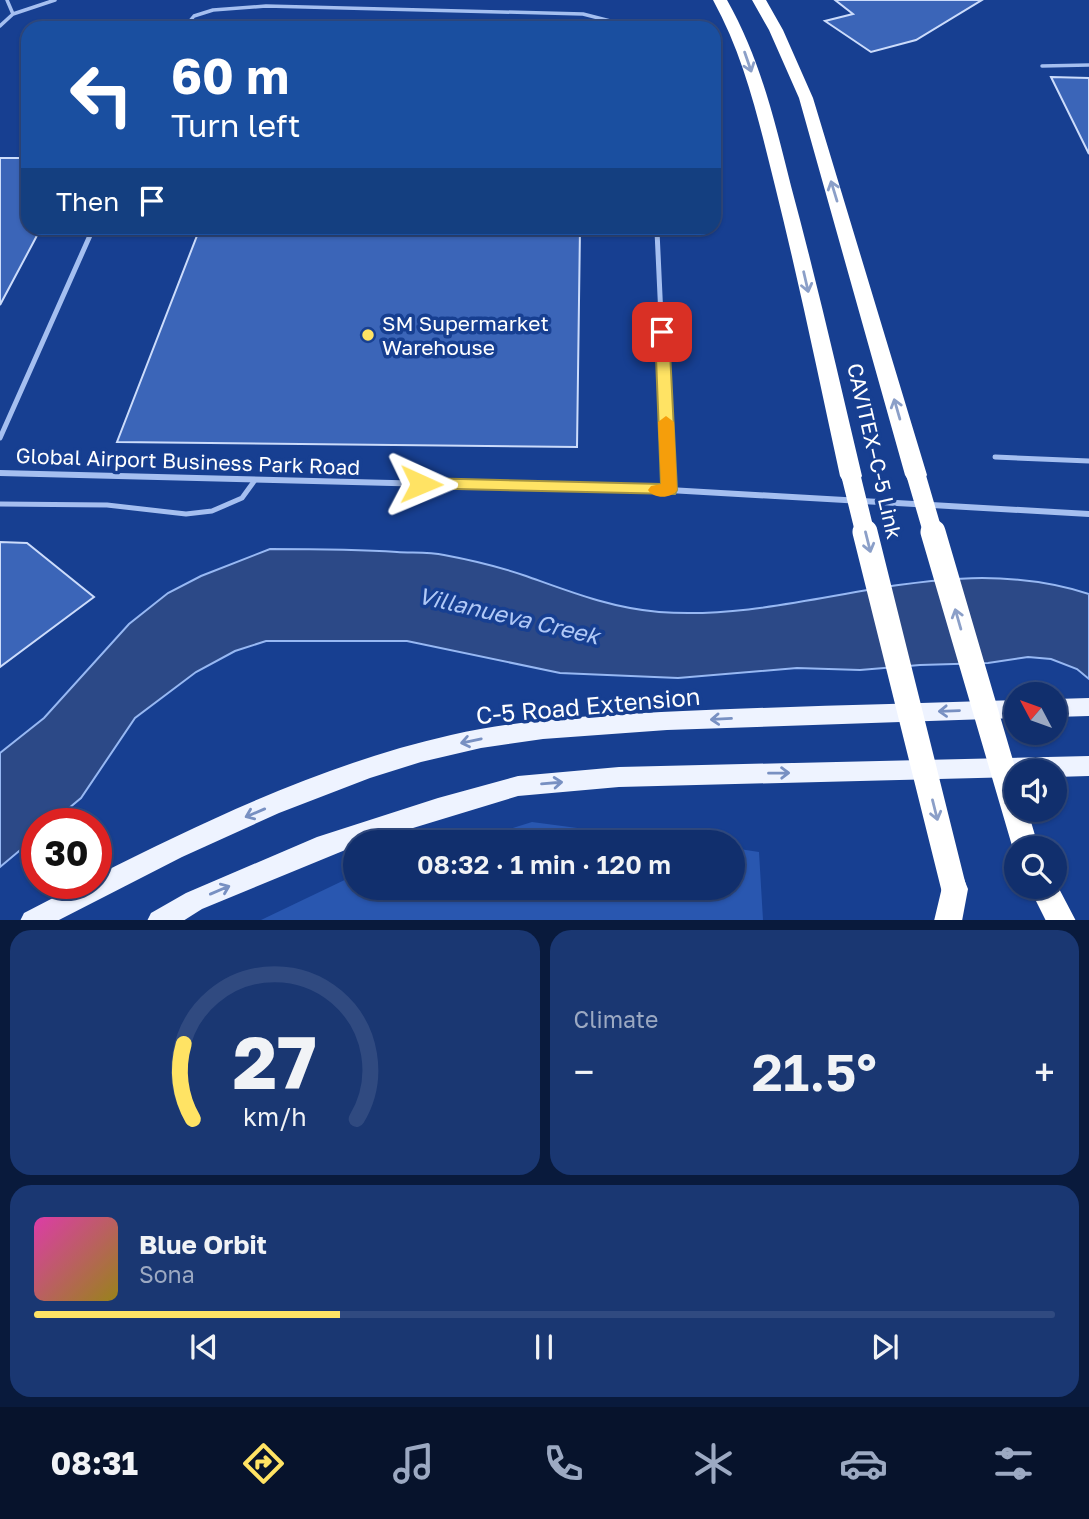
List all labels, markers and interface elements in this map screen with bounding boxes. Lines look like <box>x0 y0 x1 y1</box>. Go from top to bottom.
text: 60 m <box>171 46 289 105</box>
icon: left <box>56 49 147 140</box>
one-way arrow <box>742 51 755 73</box>
text: Turn left <box>171 106 300 144</box>
one-way arrow <box>827 180 839 202</box>
icon: arrive <box>133 182 171 220</box>
text: Then <box>56 186 119 217</box>
one-way arrow <box>800 270 814 293</box>
pin <box>632 302 692 362</box>
place label: SM Supermarket Warehouse <box>382 310 549 360</box>
icon: arrive <box>643 313 681 351</box>
marker: SM Supermarket Warehouse <box>360 327 376 343</box>
street label: CAVITEX–C-5 Link <box>842 361 908 542</box>
one-way arrow <box>890 398 903 421</box>
street label: Global Airport Business Park Road <box>15 442 361 480</box>
position arrow <box>384 447 458 521</box>
one-way arrow <box>862 530 875 553</box>
water label: Villanueva Creek <box>416 581 604 650</box>
one-way arrow <box>951 608 964 630</box>
street label: C-5 Road Extension <box>475 681 701 729</box>
north arrow <box>1004 682 1068 746</box>
map controls <box>1004 682 1067 899</box>
one-way arrow <box>937 705 960 718</box>
one-way arrow <box>710 712 733 725</box>
one-way arrow <box>460 735 483 749</box>
button: sound <box>1004 759 1067 822</box>
one-way arrow <box>767 766 790 780</box>
one-way arrow <box>540 776 563 789</box>
one-way arrow <box>929 798 942 821</box>
one-way arrow <box>245 807 266 820</box>
speed limit sign: 30 <box>21 808 112 899</box>
button: search <box>1004 836 1067 899</box>
text: 08:32 · 1 min · 120 m <box>417 849 671 880</box>
one-way arrow <box>209 883 230 896</box>
text: Climate <box>574 1005 658 1033</box>
text: 27 <box>233 1018 317 1105</box>
text: 21.5° <box>752 1040 877 1102</box>
text: − <box>574 1049 594 1094</box>
text: + <box>1034 1049 1055 1094</box>
text: km/h <box>243 1100 307 1131</box>
text: Blue Orbit <box>139 1229 267 1260</box>
text: Sona <box>139 1260 195 1288</box>
icon: previous <box>185 1328 223 1366</box>
icon: pause <box>525 1328 563 1366</box>
icon: next <box>866 1328 904 1366</box>
icon: directions <box>239 1439 288 1488</box>
icon: music <box>389 1439 438 1488</box>
icon: phone <box>539 1439 588 1488</box>
icon: climate <box>689 1439 738 1488</box>
icon: car <box>839 1439 888 1488</box>
icon: filters <box>989 1439 1038 1488</box>
text: 08:31 <box>51 1444 138 1482</box>

